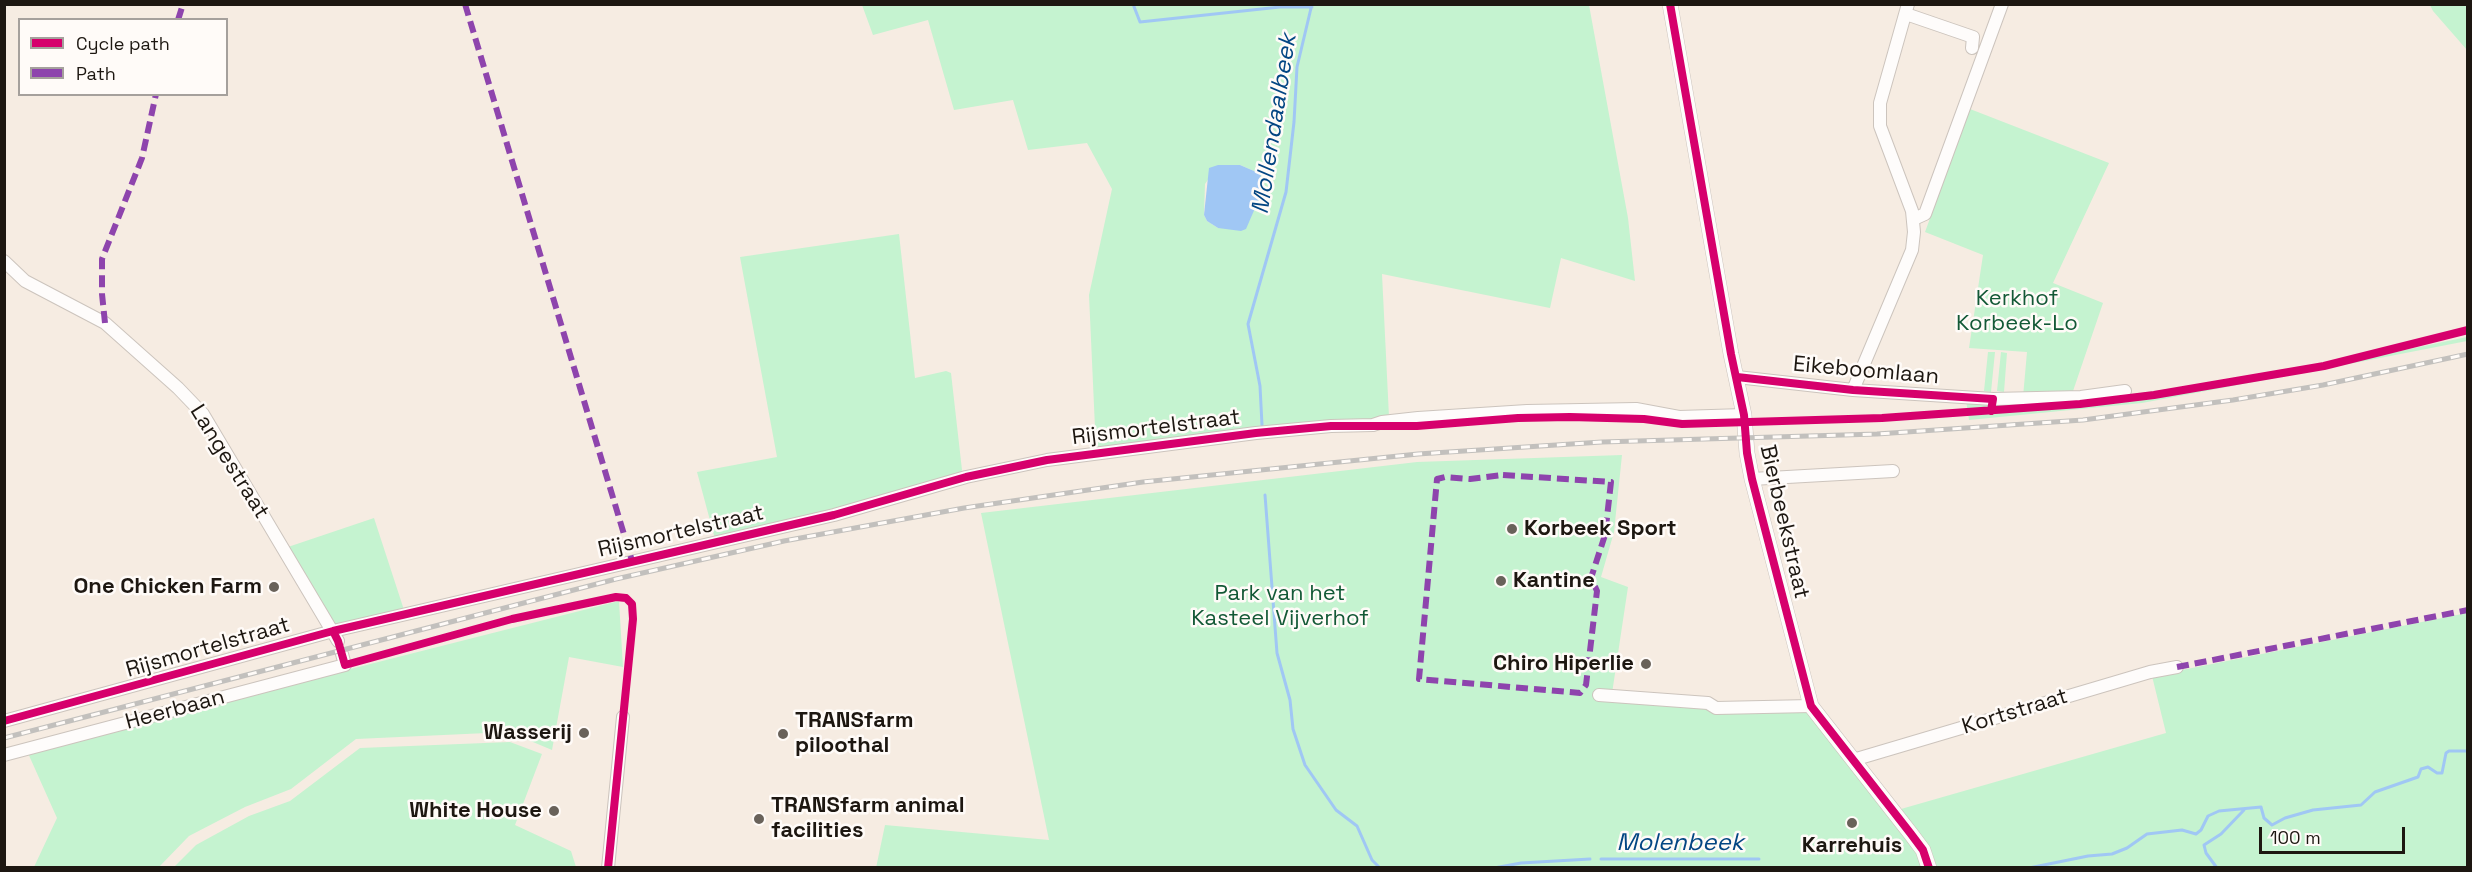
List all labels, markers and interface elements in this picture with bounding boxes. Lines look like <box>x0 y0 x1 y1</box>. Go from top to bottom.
legend <box>18 18 228 96</box>
text: Cycle path <box>76 32 170 55</box>
water label: Mollendaalbeek <box>1247 32 1303 216</box>
text: Path <box>76 62 116 85</box>
park label: Kerkhof Korbeek-Lo <box>1956 286 2078 338</box>
street label: Eikeboomlaan <box>1792 351 1940 391</box>
street label: Langestraat <box>184 400 274 524</box>
street label: Rijsmortelstraat <box>1070 405 1242 451</box>
street label: Bierbeekstraat <box>1753 442 1815 602</box>
street label: Rijsmortelstraat <box>596 500 766 564</box>
place label: Korbeek Sport <box>1524 516 1677 542</box>
marker: Korbeek Sport <box>1505 522 1519 536</box>
place label: Kantine <box>1513 568 1595 594</box>
place label: One Chicken Farm <box>73 574 262 600</box>
marker: Kantine <box>1494 574 1508 588</box>
marker: One Chicken Farm <box>267 580 281 594</box>
park label: Park van het Kasteel Vijverhof <box>1191 581 1369 632</box>
street label: Rijsmortelstraat <box>123 612 293 684</box>
place label: Chiro Hiperlie <box>1493 651 1634 677</box>
marker: Chiro Hiperlie <box>1639 657 1653 671</box>
street label: Kortstraat <box>1959 683 2071 741</box>
street label: Heerbaan <box>122 684 228 736</box>
place label: TRANSfarm piloothal <box>795 708 913 760</box>
place label: Wasserij <box>484 720 572 746</box>
marker: Wasserij <box>577 726 591 740</box>
marker: TRANSfarm piloothal <box>776 727 790 741</box>
place label: TRANSfarm animal facilities <box>771 793 965 844</box>
place label: White House <box>409 798 542 824</box>
marker: White House <box>547 804 561 818</box>
marker: TRANSfarm animal facilities <box>752 812 766 826</box>
scale bar <box>2262 815 2408 853</box>
marker: Karrehuis <box>1845 816 1859 830</box>
text: 100 m <box>2270 826 2321 849</box>
water label: Molenbeek <box>1616 829 1744 857</box>
place label: Karrehuis <box>1802 833 1902 859</box>

